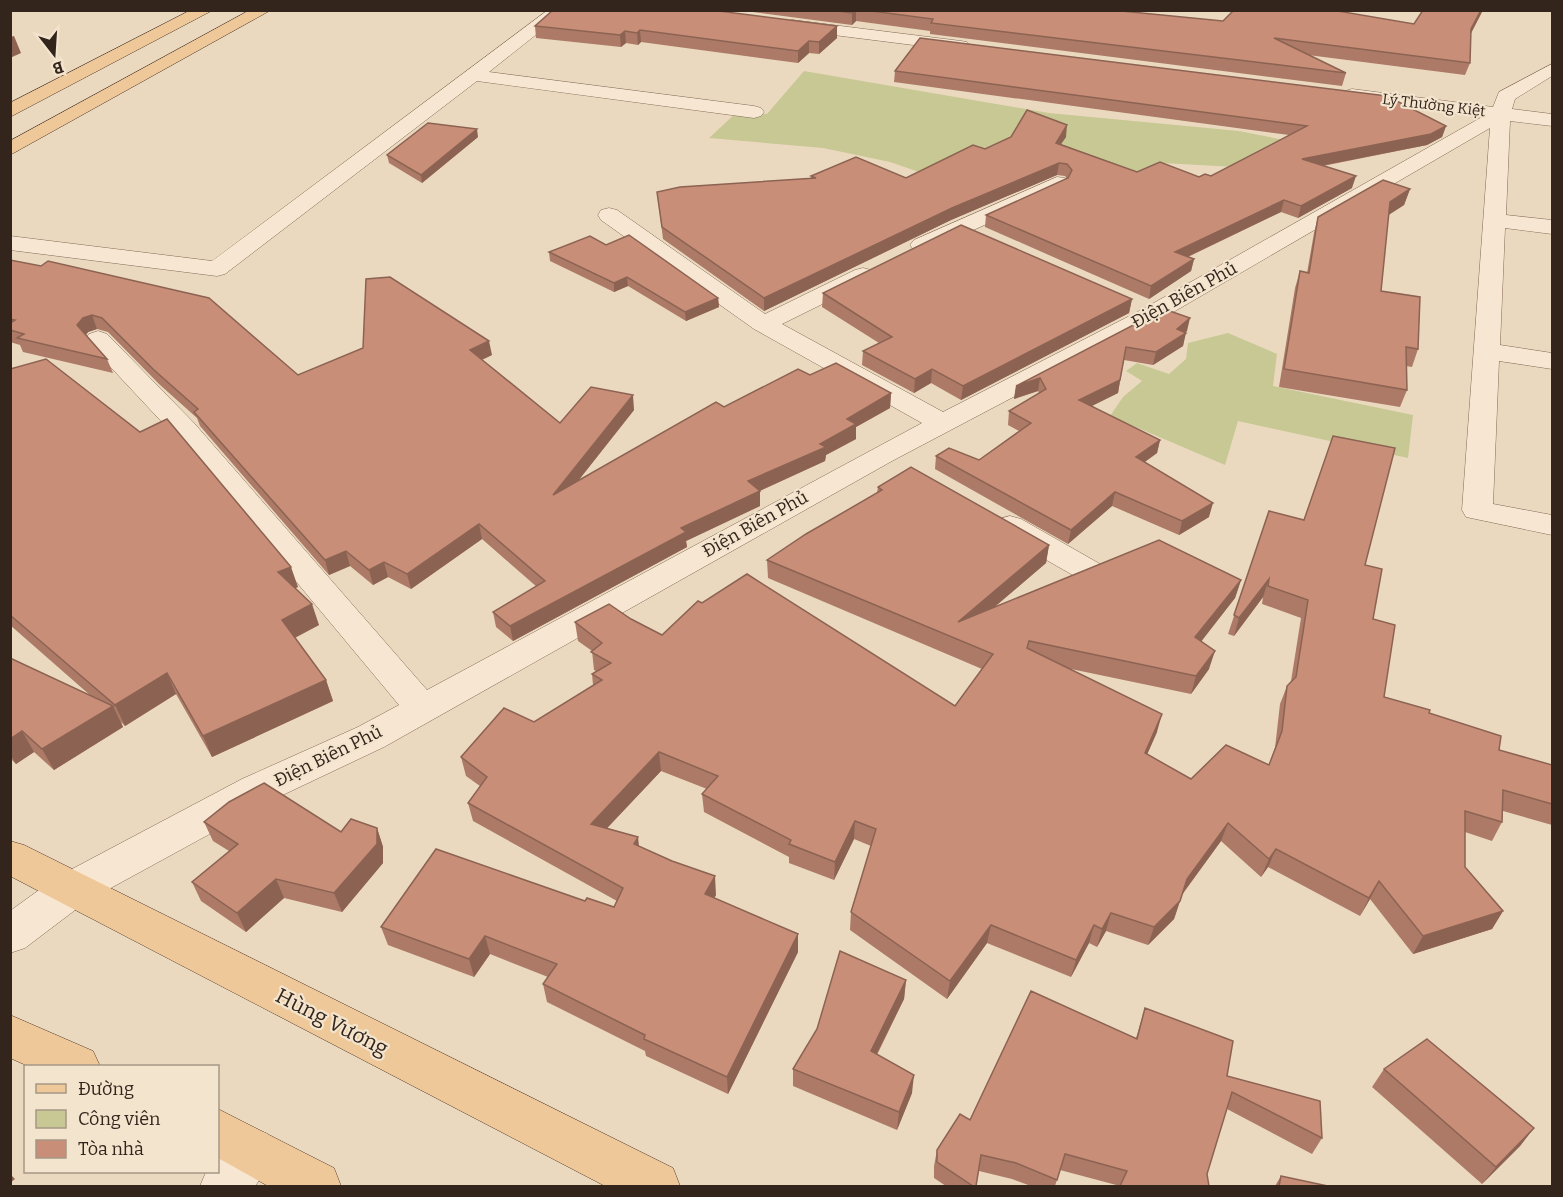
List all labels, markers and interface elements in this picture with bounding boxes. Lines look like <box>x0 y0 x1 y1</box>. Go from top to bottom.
north arrow <box>24 24 84 84</box>
text: B <box>51 57 66 78</box>
street label: Lý Thường Kiệt <box>1381 90 1487 120</box>
street label: Điện Biên Phủ <box>1127 257 1241 333</box>
street label: Điện Biên Phủ <box>698 486 812 562</box>
street label: Điện Biên Phủ <box>271 720 385 792</box>
street label: Hùng Vương <box>271 983 393 1062</box>
legend <box>24 1065 219 1173</box>
text: Đường <box>78 1078 134 1100</box>
text: Công viên <box>78 1108 161 1130</box>
text: Tòa nhà <box>78 1138 144 1160</box>

